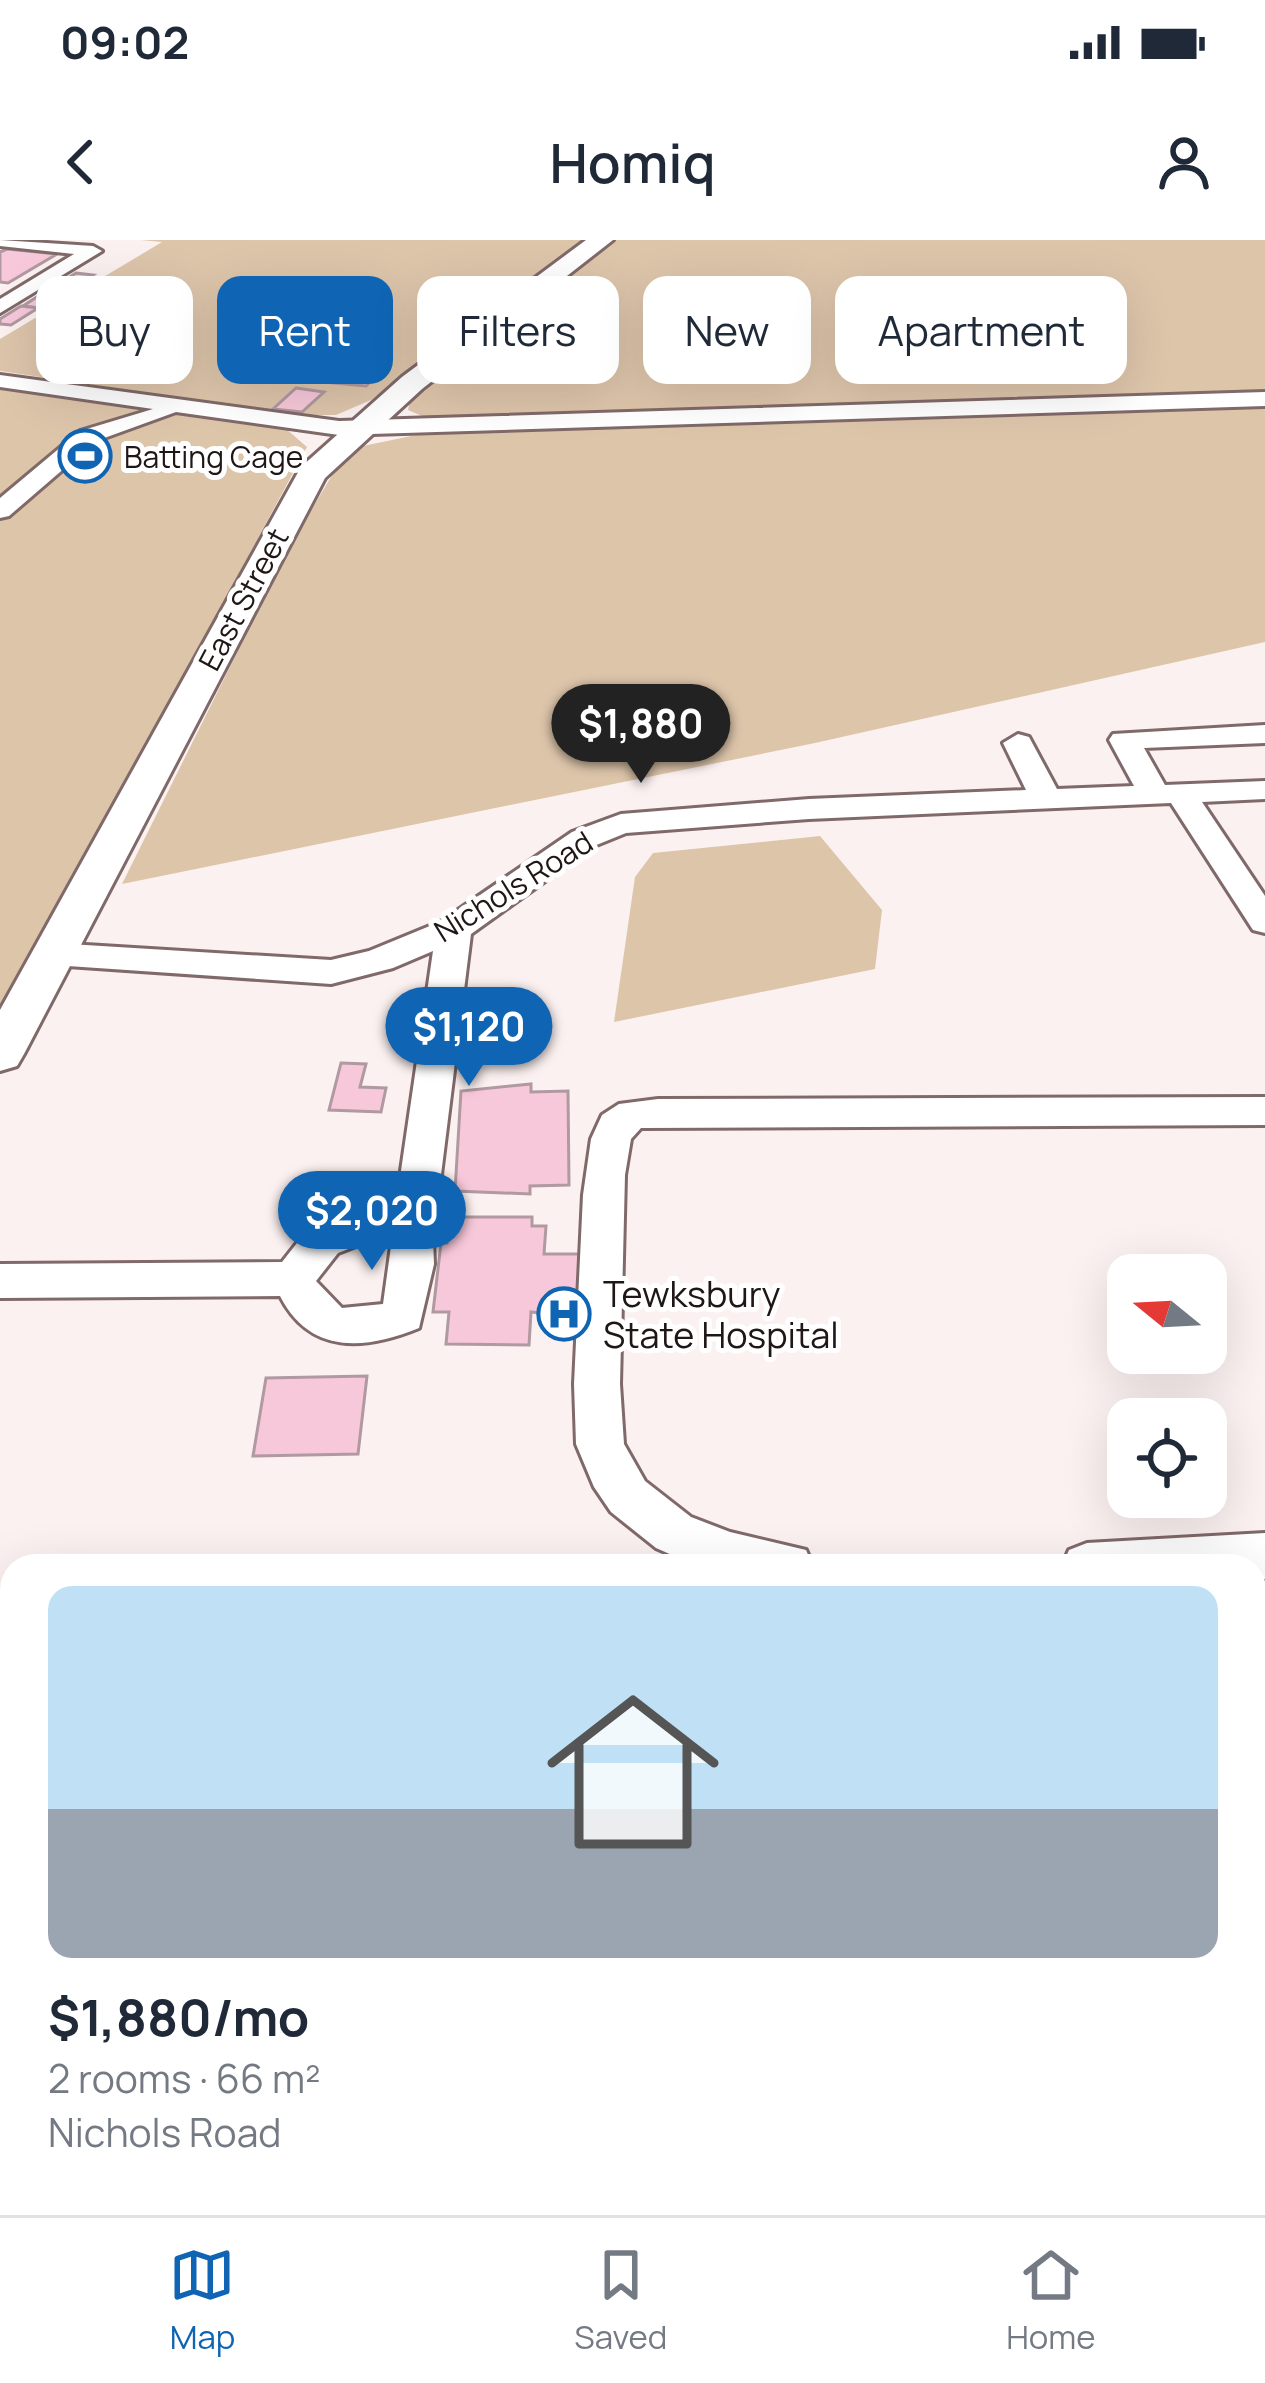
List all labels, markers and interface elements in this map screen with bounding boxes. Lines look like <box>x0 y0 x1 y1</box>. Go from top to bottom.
text: 09:02 <box>60 11 189 73</box>
text: Homiq <box>550 125 716 199</box>
icon: back <box>48 129 114 195</box>
icon: person <box>1151 129 1217 195</box>
chip: Buy <box>36 276 193 384</box>
chip: Rent <box>217 276 393 384</box>
chip: Filters <box>417 276 619 384</box>
chip: New <box>643 276 811 384</box>
chip: Apartment <box>835 276 1127 384</box>
sports icon: Batting Cage <box>57 428 113 484</box>
place label: Batting Cage <box>124 436 303 477</box>
street label: East Street <box>188 521 298 677</box>
pin: $1,880 <box>543 684 739 786</box>
text: $1,880 <box>578 696 704 750</box>
street label: Nichols Road <box>426 821 600 951</box>
pin: $1,120 <box>371 987 567 1089</box>
text: $1,120 <box>412 999 526 1053</box>
pin: $2,020 <box>274 1171 470 1273</box>
text: $2,020 <box>305 1183 439 1237</box>
north arrow <box>1107 1254 1227 1374</box>
map controls <box>1107 1254 1227 1518</box>
place label: Tewksbury State Hospital <box>603 1269 839 1359</box>
hospital icon: Tewksbury State Hospital <box>536 1286 592 1342</box>
button: locate <box>1107 1398 1227 1518</box>
icon: home <box>525 1664 741 1880</box>
text: $1,880/mo <box>48 1982 309 2051</box>
text: 2 rooms · 66 m² <box>48 2051 321 2105</box>
text: Nichols Road <box>48 2105 281 2159</box>
tab: Map <box>169 2242 235 2359</box>
tab: Saved <box>574 2242 667 2359</box>
tab: Home <box>1006 2242 1096 2359</box>

